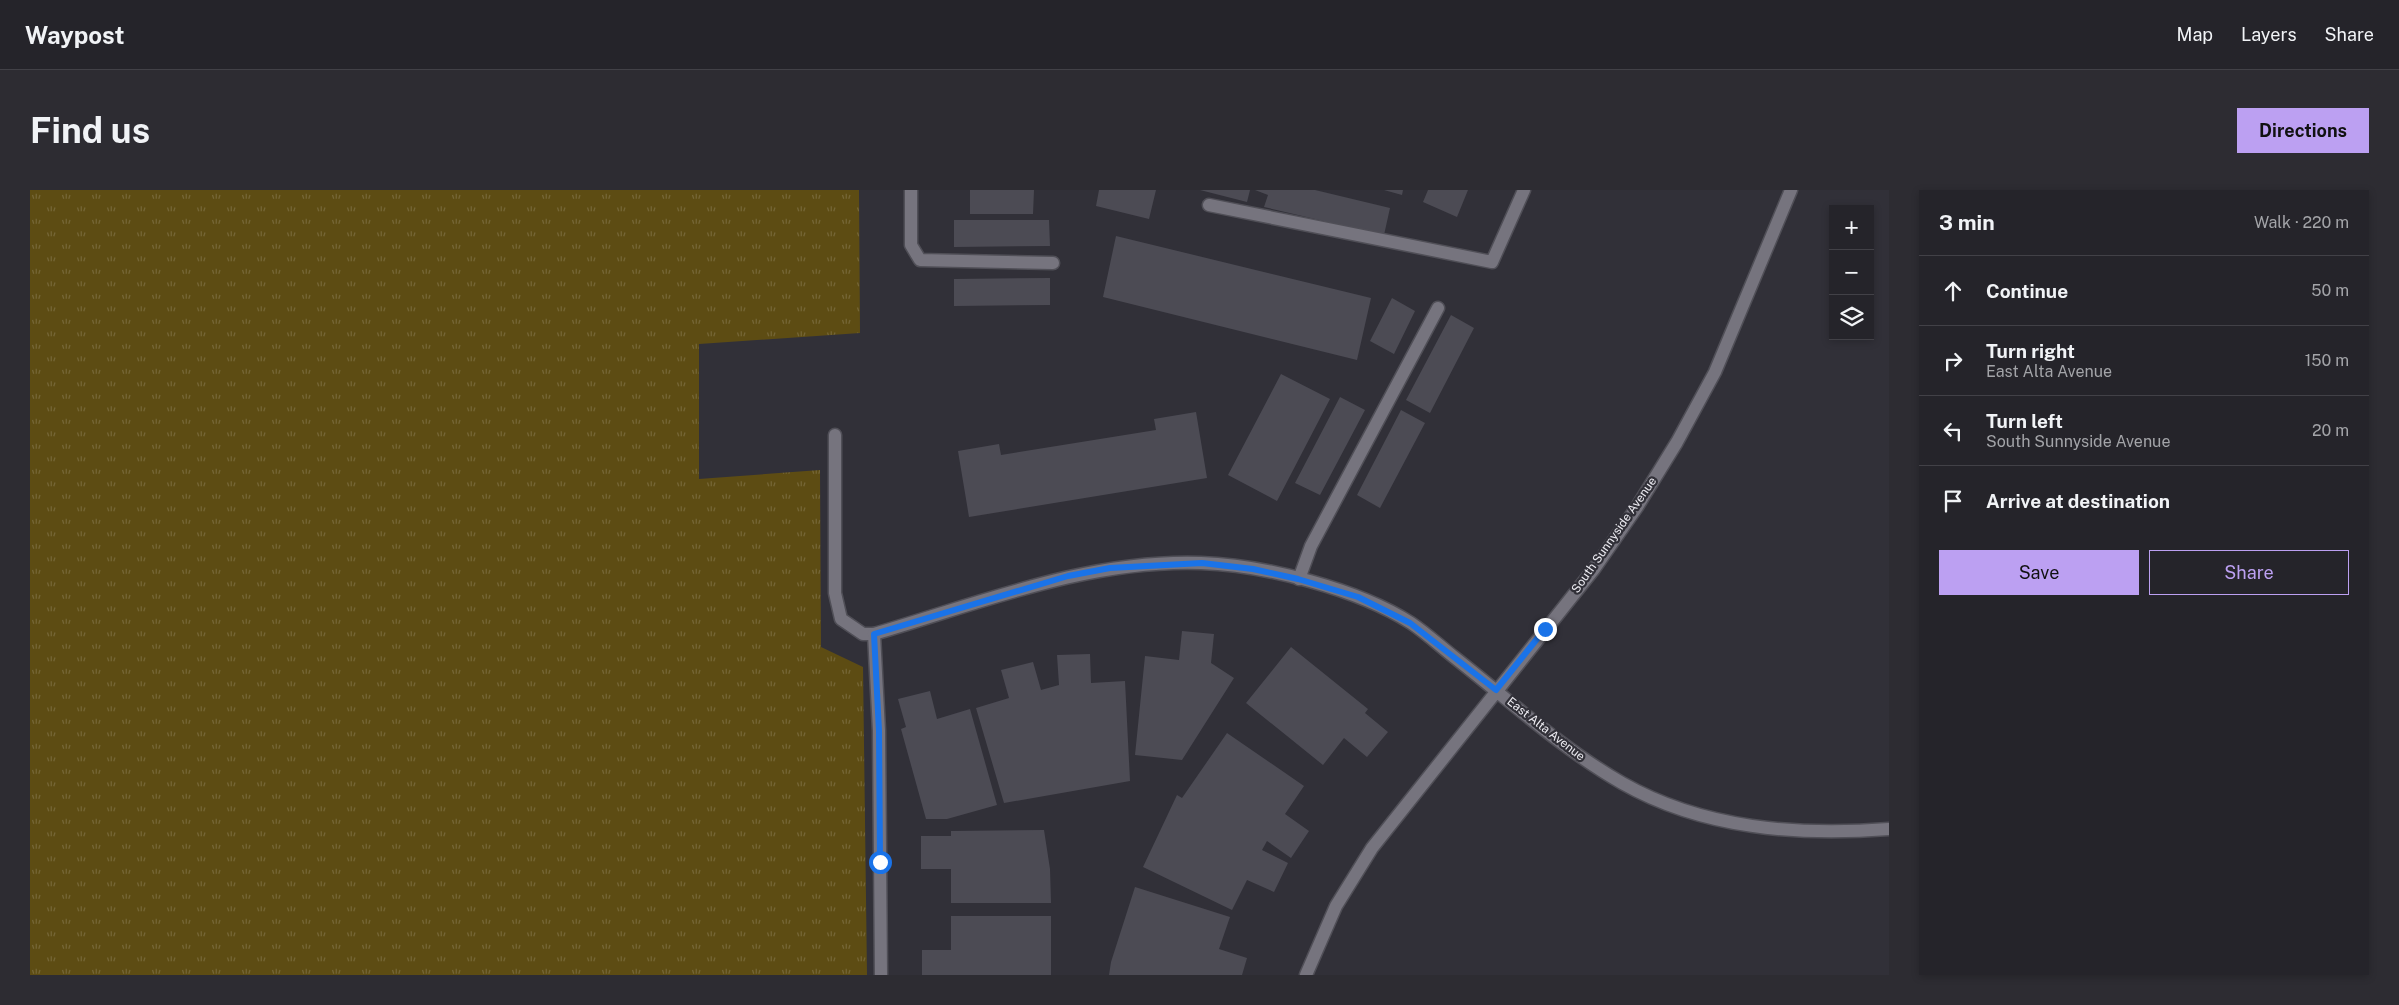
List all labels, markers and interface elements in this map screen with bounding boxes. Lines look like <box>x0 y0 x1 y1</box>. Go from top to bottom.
text: Waypost <box>25 21 125 49</box>
text: Map <box>2177 24 2213 45</box>
text: Layers <box>2241 24 2297 45</box>
text: Share <box>2325 24 2374 45</box>
button: Directions <box>2237 108 2369 153</box>
text: Find us <box>30 110 150 151</box>
map controls <box>1829 205 1874 340</box>
button: + <box>1829 205 1874 250</box>
text: 3 min <box>1939 210 1995 235</box>
text: Walk · 220 m <box>2254 213 2349 232</box>
button: − <box>1829 250 1874 295</box>
icon: ahead <box>1939 277 1967 305</box>
text: Continue <box>1986 280 2068 302</box>
text: 50 m <box>2311 281 2349 300</box>
button: layers <box>1829 295 1874 340</box>
text: Turn right <box>1986 340 2075 362</box>
icon: right <box>1939 347 1967 375</box>
text: 150 m <box>2305 351 2349 370</box>
text: East Alta Avenue <box>1986 362 2112 381</box>
text: Turn left <box>1986 410 2063 432</box>
icon: left <box>1939 417 1967 445</box>
text: 20 m <box>2312 421 2349 440</box>
text: South Sunnyside Avenue <box>1986 432 2170 451</box>
street label: South Sunnyside Avenue <box>1569 474 1660 596</box>
icon: arrive <box>1939 487 1967 515</box>
text: Arrive at destination <box>1986 490 2170 512</box>
button: Save <box>1939 550 2139 595</box>
button: Share <box>2149 550 2349 595</box>
route end <box>1534 618 1557 641</box>
street label: East Alta Avenue <box>1504 694 1588 764</box>
route start <box>869 851 892 874</box>

